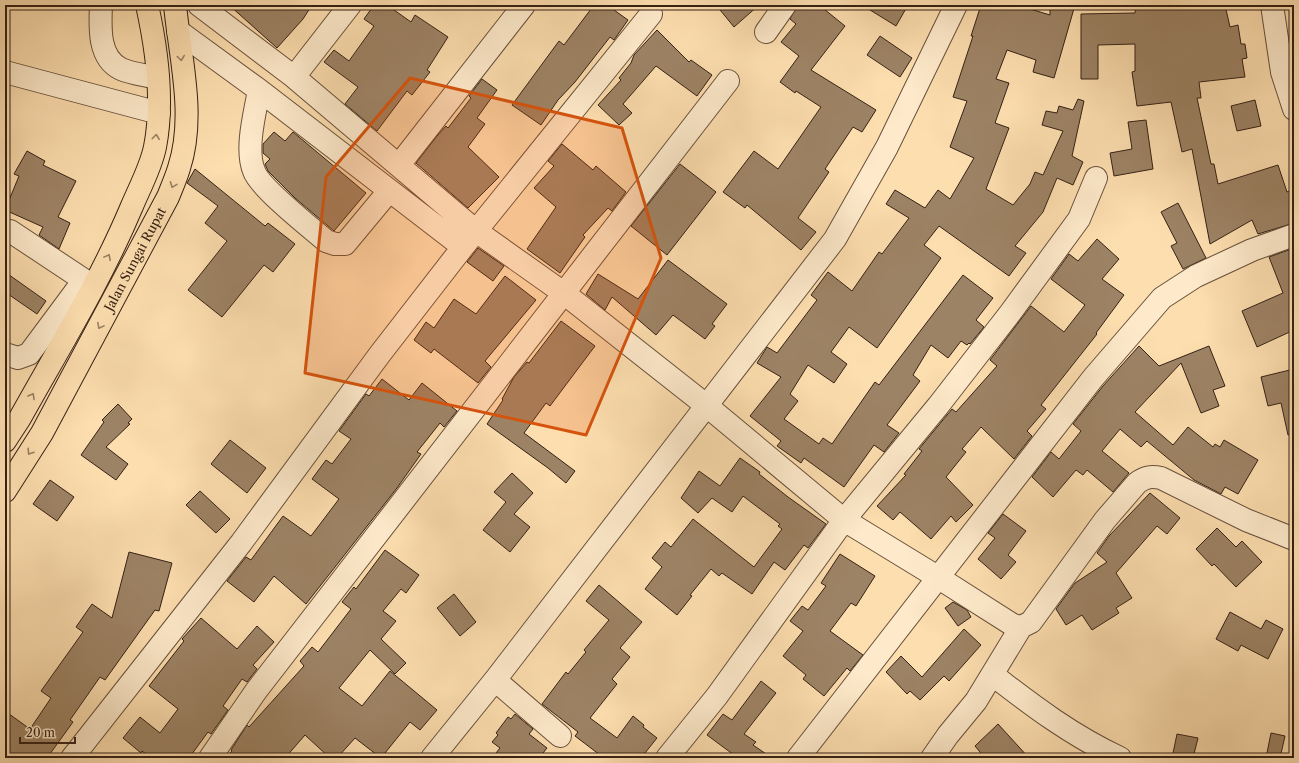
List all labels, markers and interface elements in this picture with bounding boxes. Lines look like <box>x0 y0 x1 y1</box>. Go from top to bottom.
one-way arrow <box>176 55 185 61</box>
one-way arrow <box>151 134 160 140</box>
one-way arrow <box>169 182 177 189</box>
street label: Jalan Sungai Rupat <box>100 204 169 316</box>
one-way arrow <box>104 254 111 261</box>
one-way arrow <box>97 321 104 329</box>
one-way arrow <box>28 393 35 400</box>
one-way arrow <box>28 447 35 454</box>
scale bar <box>20 719 75 745</box>
text: 20 m <box>26 725 55 740</box>

